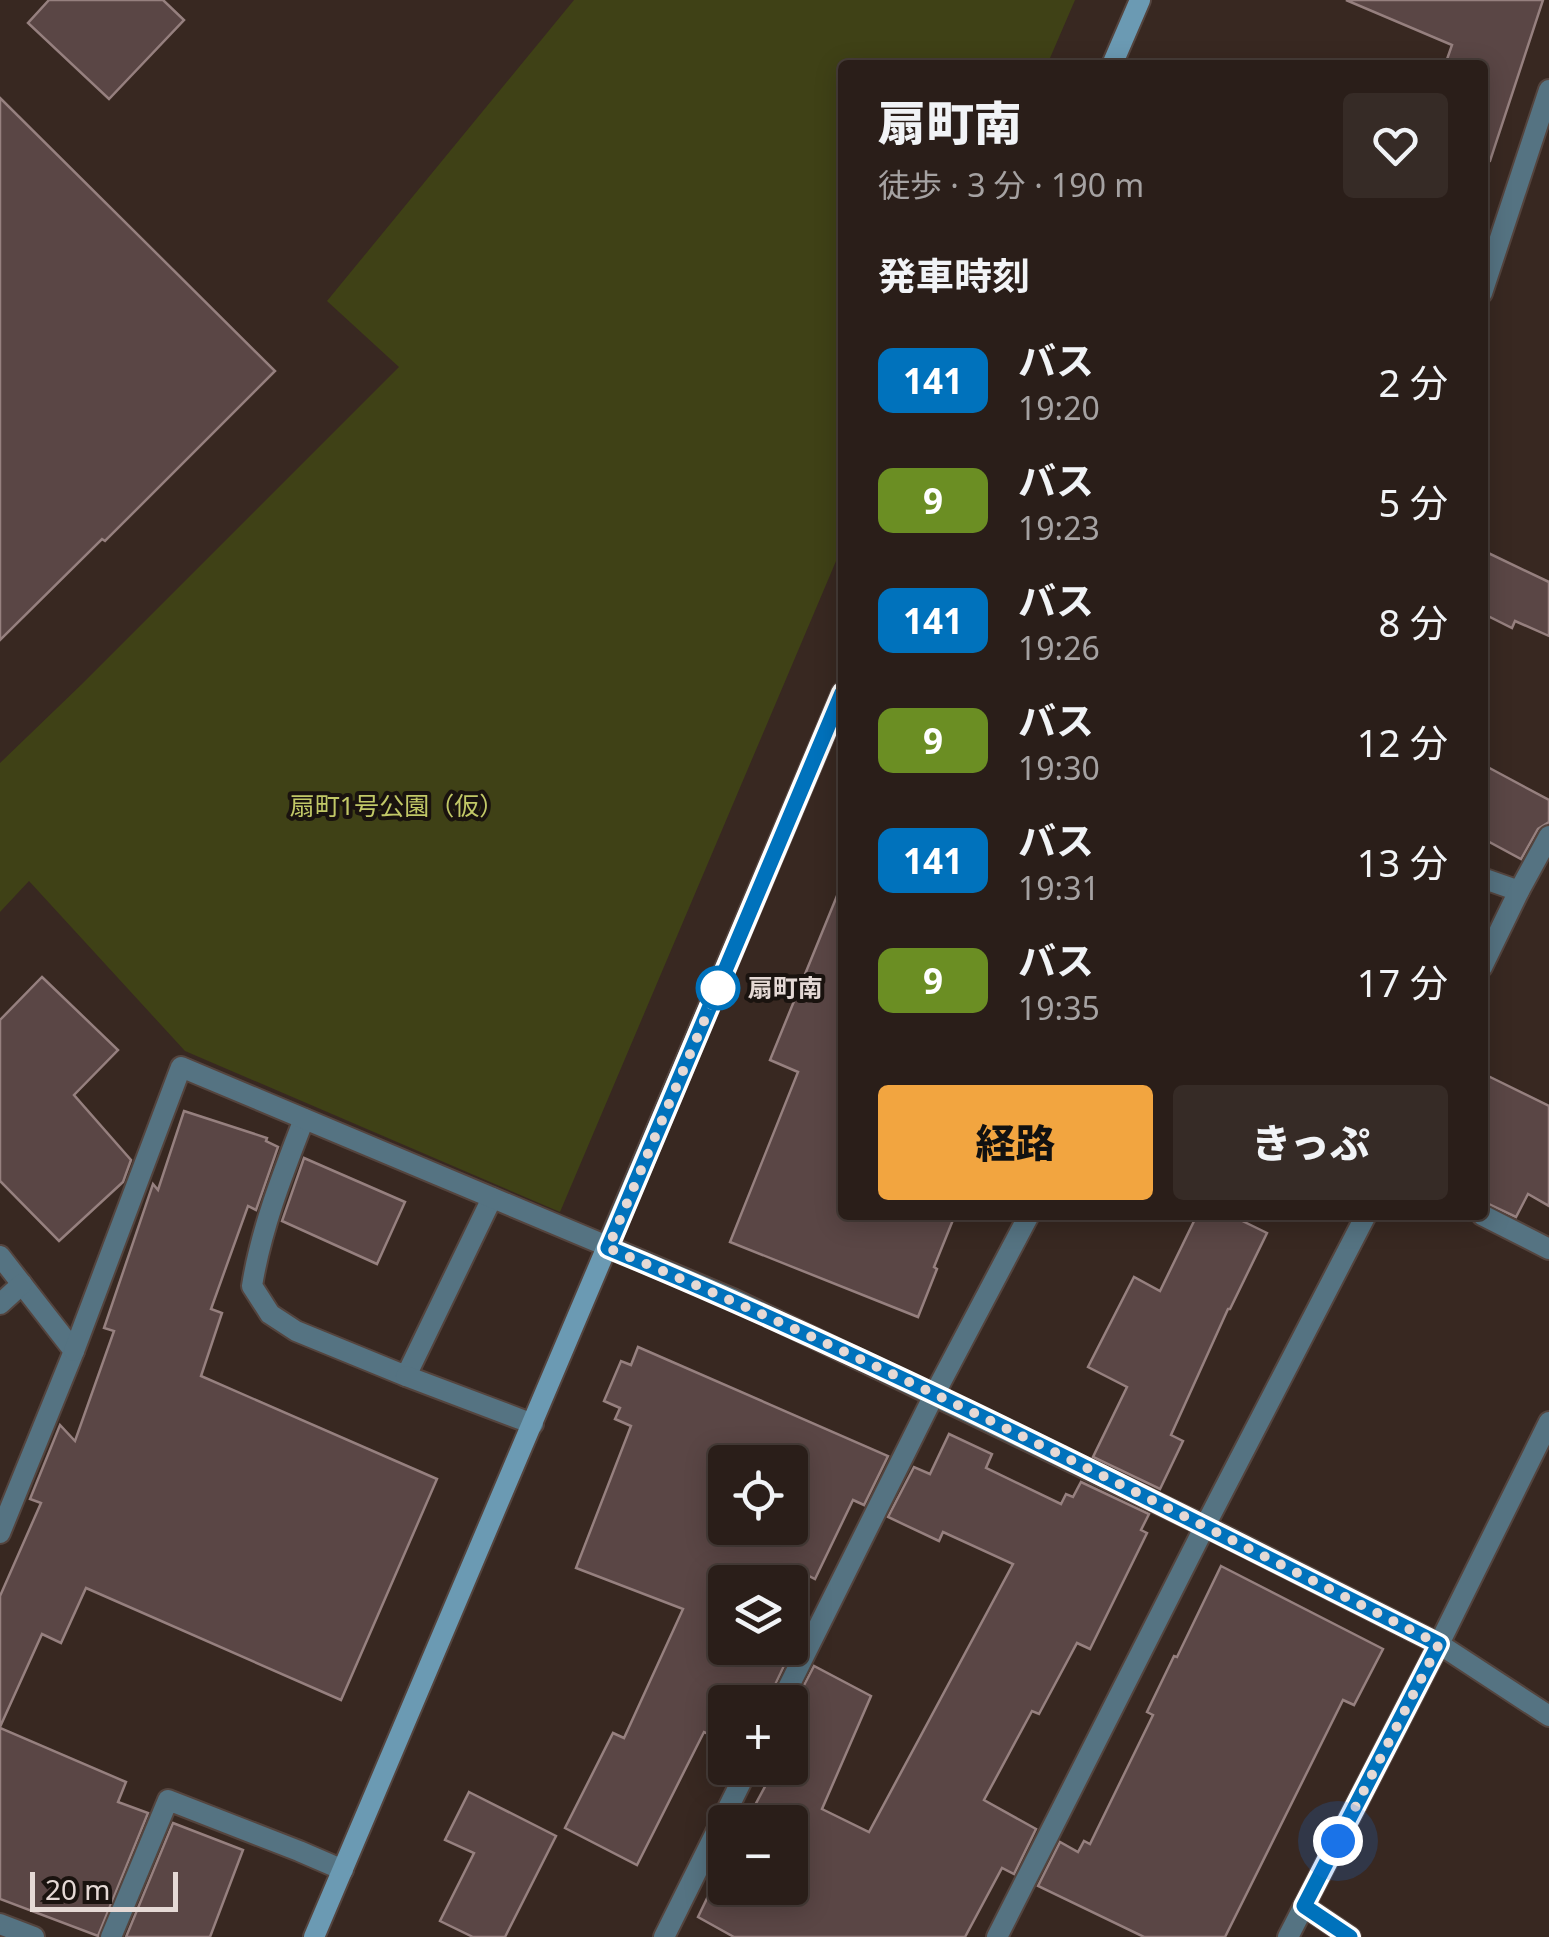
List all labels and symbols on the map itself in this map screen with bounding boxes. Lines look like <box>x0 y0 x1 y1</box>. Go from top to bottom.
park label: 扇町1号公園（仮） <box>290 788 504 822</box>
marker: 扇町南 <box>697 967 739 1009</box>
place label: 扇町南 <box>748 970 823 1004</box>
your location <box>1313 1816 1363 1866</box>
scale bar <box>30 1867 178 1912</box>

